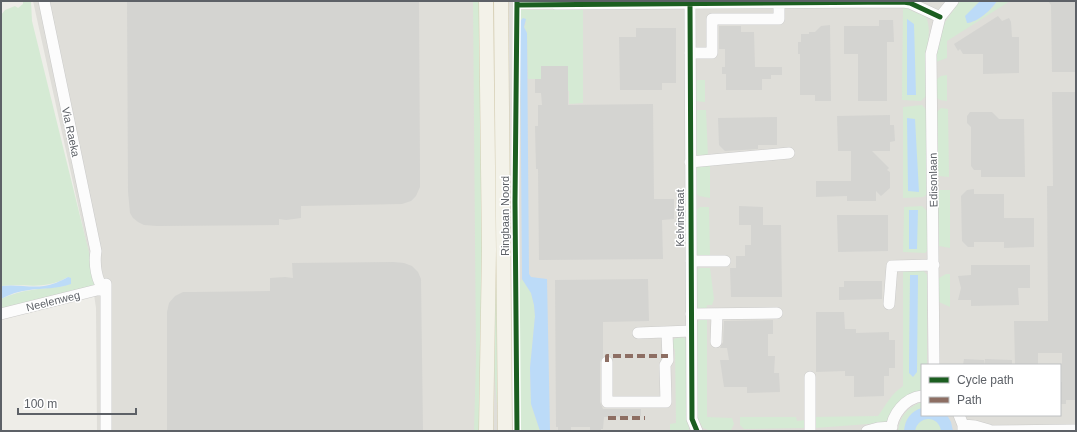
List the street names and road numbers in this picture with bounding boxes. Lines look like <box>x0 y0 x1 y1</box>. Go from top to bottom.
street label: Via Raeka <box>60 106 82 159</box>
street label: Edisonlaan <box>927 153 939 207</box>
street label: Ringbaan Noord <box>499 176 511 256</box>
street label: Kelvinstraat <box>674 189 686 247</box>
street label: Neelenweg <box>25 289 81 313</box>

